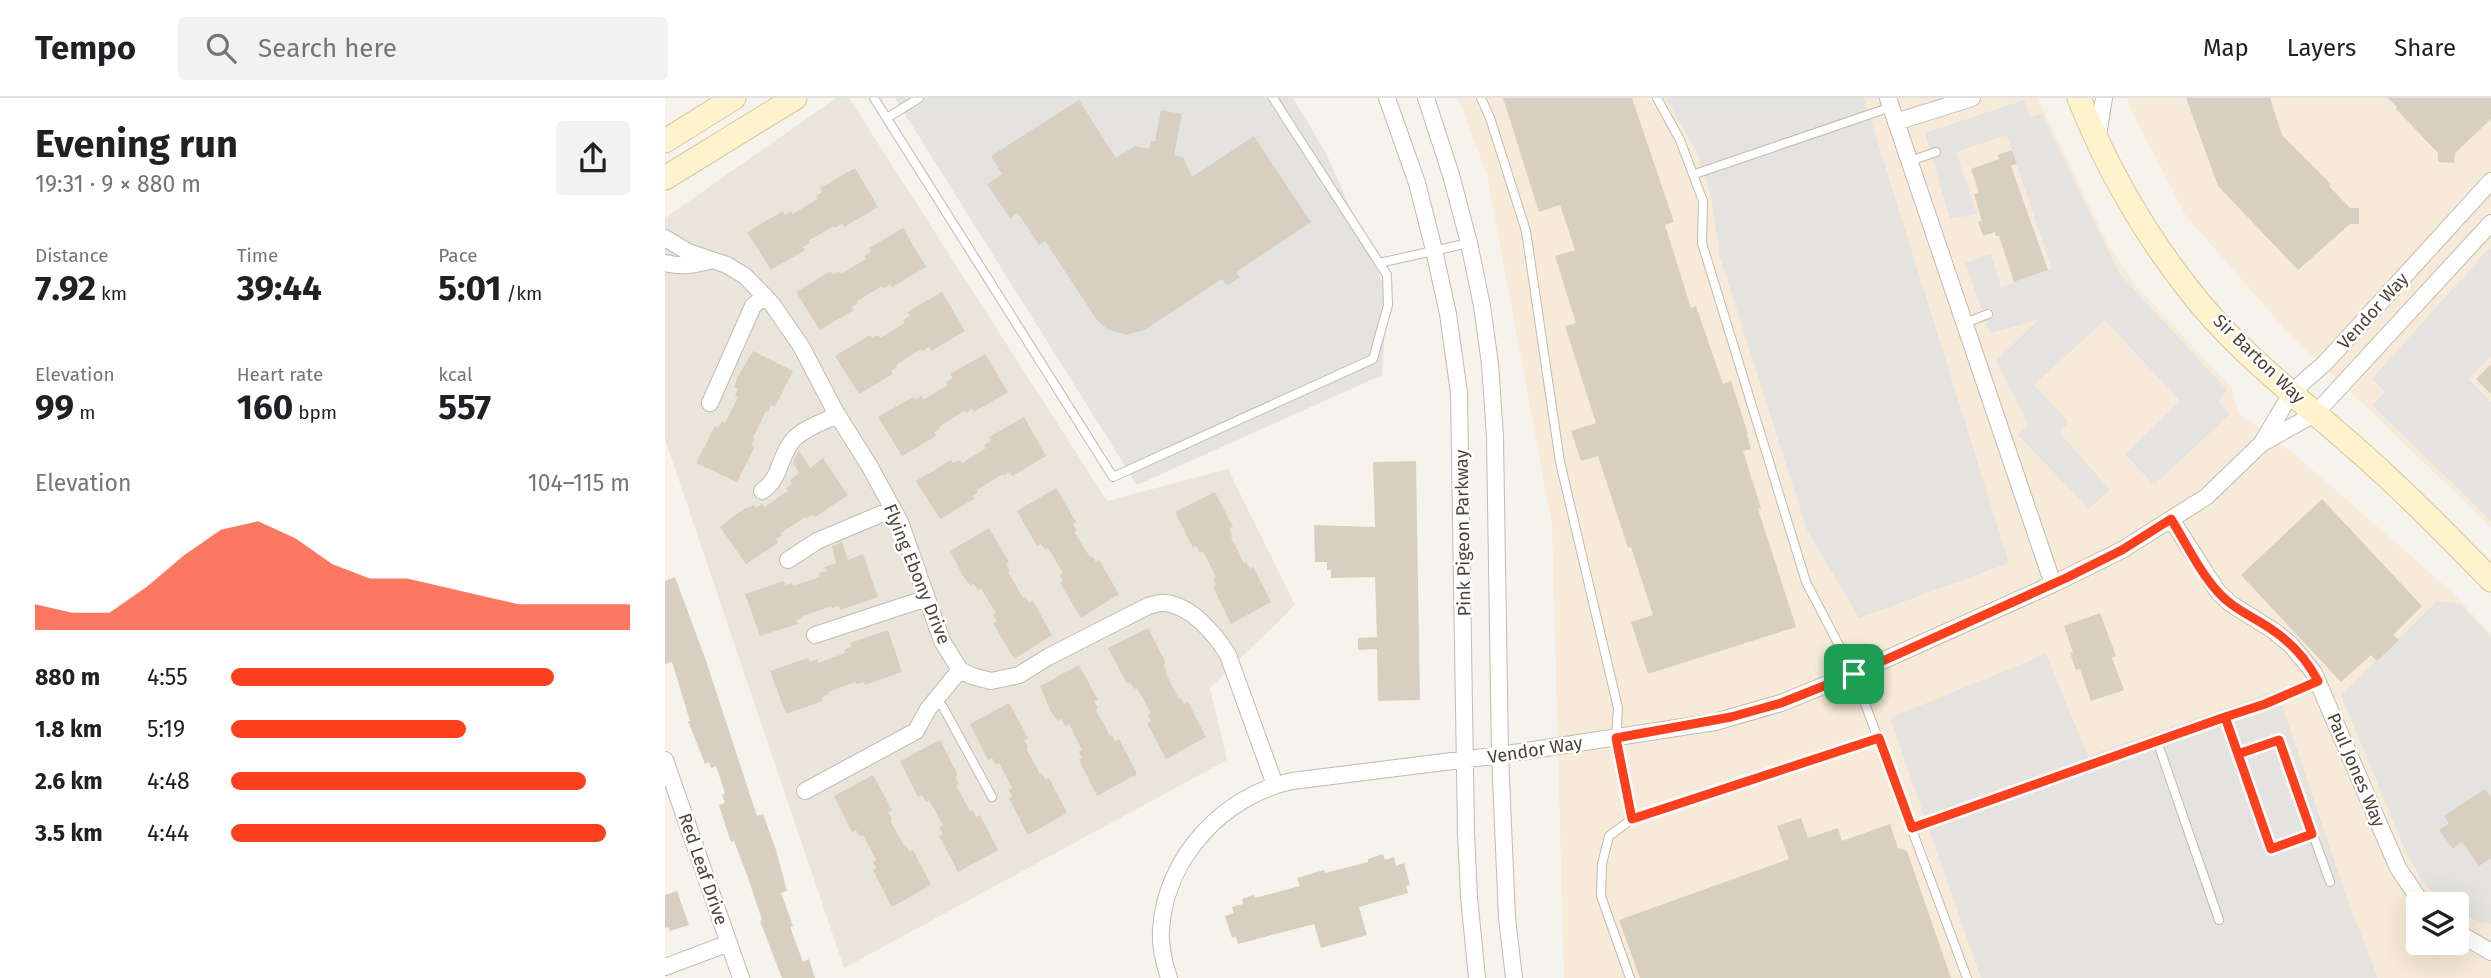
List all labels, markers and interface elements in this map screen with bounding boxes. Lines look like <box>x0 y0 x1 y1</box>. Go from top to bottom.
search box <box>178 17 668 80</box>
text: Tempo <box>35 28 136 68</box>
icon: search <box>202 29 240 67</box>
text: Search here <box>258 33 397 64</box>
text: Map <box>2203 34 2249 62</box>
text: Layers <box>2287 34 2356 62</box>
text: Share <box>2394 34 2456 62</box>
text: Evening run <box>35 121 238 167</box>
button: share <box>556 121 630 195</box>
text: 19:31 · 9 × 880 m <box>35 170 201 198</box>
text: Distance <box>35 244 109 267</box>
text: Time <box>237 244 278 267</box>
text: Pace <box>438 244 478 267</box>
text: 7.92 <box>35 267 96 309</box>
text: 39:44 <box>237 267 322 309</box>
text: 5:01 <box>438 267 501 309</box>
street label: Vendor Way <box>2333 268 2413 354</box>
text: km <box>96 282 127 305</box>
text: /km <box>501 282 542 305</box>
street label: Sir Barton Way <box>2209 310 2310 408</box>
text: Elevation <box>35 363 115 386</box>
text: Heart rate <box>237 363 323 386</box>
text: kcal <box>438 363 473 386</box>
text: 99 <box>35 386 74 428</box>
text: 160 <box>237 386 293 428</box>
text: 557 <box>438 386 491 428</box>
text: m <box>74 401 96 424</box>
text: bpm <box>293 401 337 424</box>
street label: Pink Pigeon Parkway <box>1451 449 1475 617</box>
text: Elevation <box>35 469 131 497</box>
text: 104–115 m <box>528 469 630 497</box>
street label: Flying Ebony Drive <box>879 501 955 647</box>
pin <box>1824 644 1884 704</box>
icon: arrive <box>1835 655 1873 693</box>
text: 880 m <box>35 663 100 691</box>
text: 4:55 <box>147 663 188 691</box>
street label: Paul Jones Way <box>2322 710 2390 831</box>
text: 1.8 km <box>35 715 102 743</box>
text: 5:19 <box>147 715 185 743</box>
street label: Vendor Way <box>1486 732 1584 768</box>
text: 2.6 km <box>35 767 103 795</box>
text: 4:48 <box>147 767 190 795</box>
street label: Red Leaf Drive <box>674 810 732 928</box>
text: 3.5 km <box>35 819 103 847</box>
text: 4:44 <box>147 819 189 847</box>
map controls <box>2406 892 2469 955</box>
button: layers <box>2406 892 2469 955</box>

